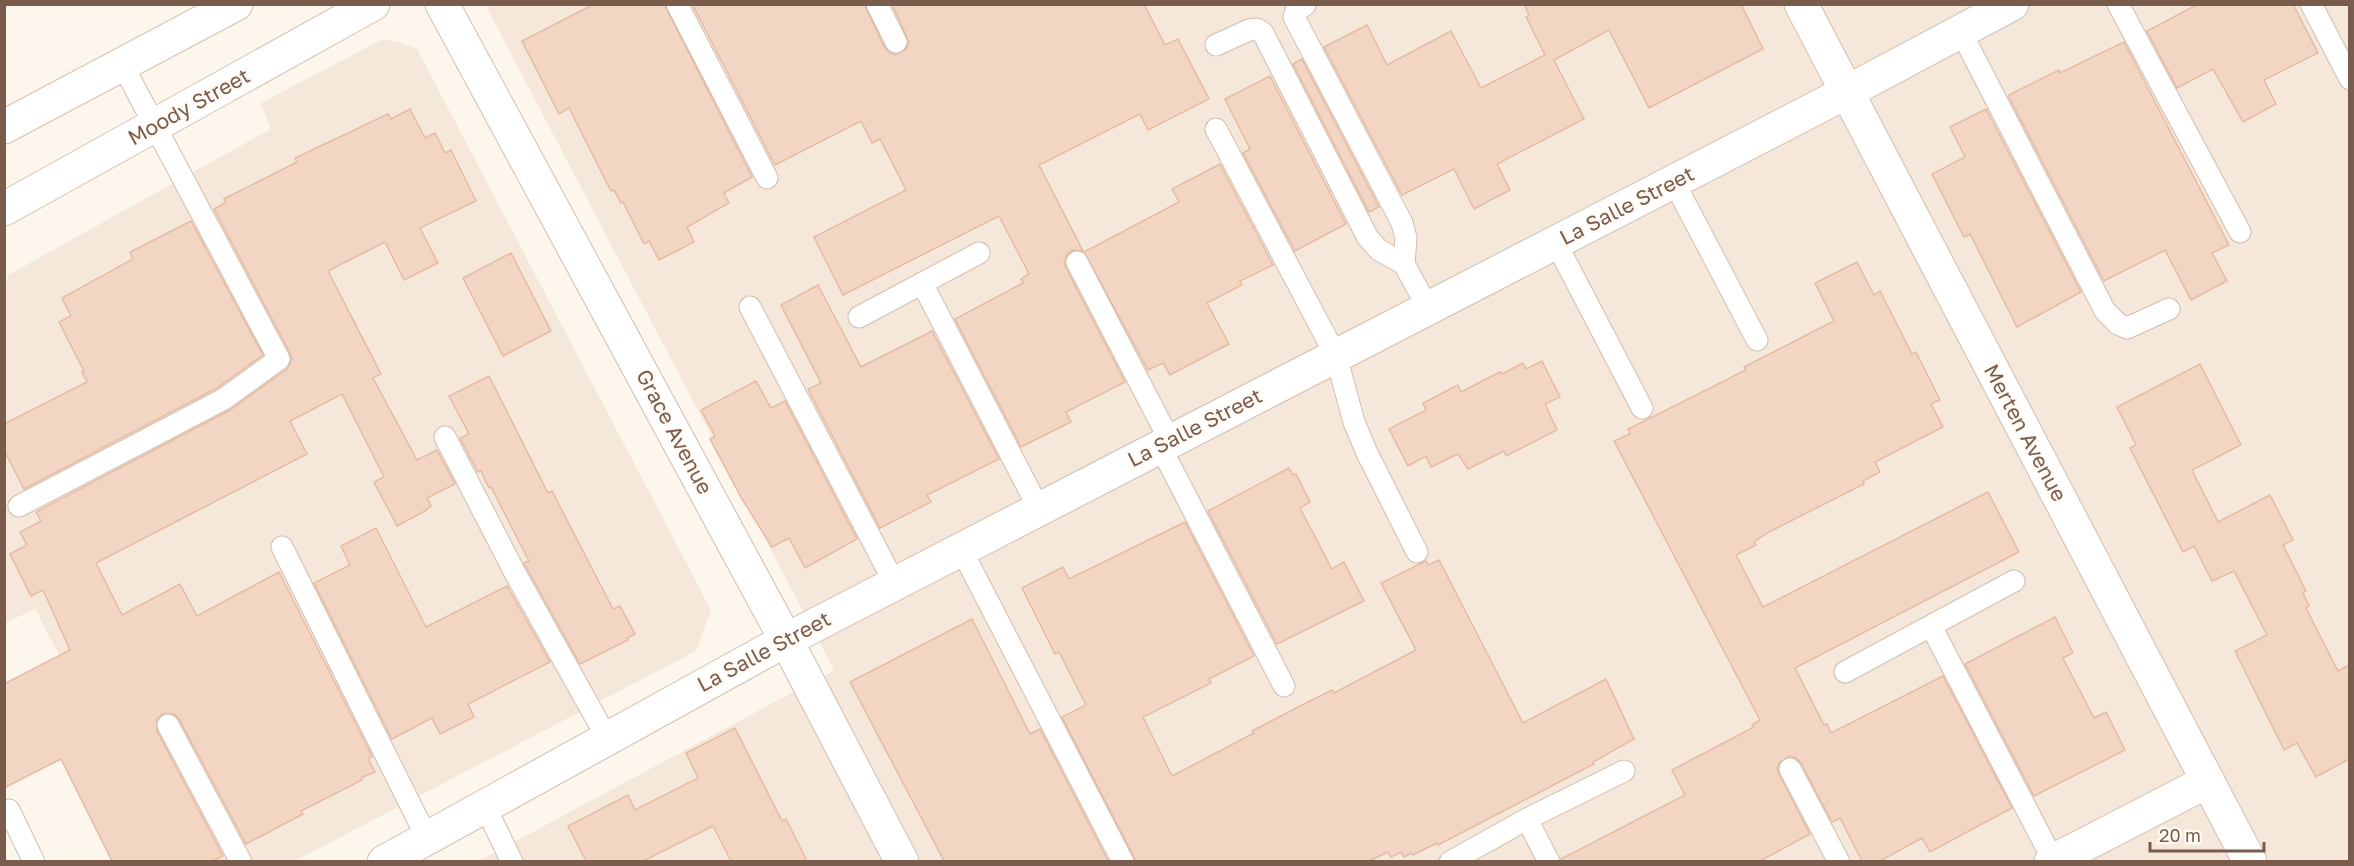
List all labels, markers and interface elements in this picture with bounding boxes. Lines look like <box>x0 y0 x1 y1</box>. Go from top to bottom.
street label: Moody Street <box>123 62 254 150</box>
street label: La Salle Street <box>1555 160 1698 250</box>
street label: Merten Avenue <box>1979 359 2073 506</box>
street label: Grace Avenue <box>631 365 719 498</box>
street label: La Salle Street <box>1123 382 1266 472</box>
street label: La Salle Street <box>692 605 835 697</box>
scale bar <box>2150 815 2264 853</box>
text: 20 m <box>2159 824 2201 846</box>

